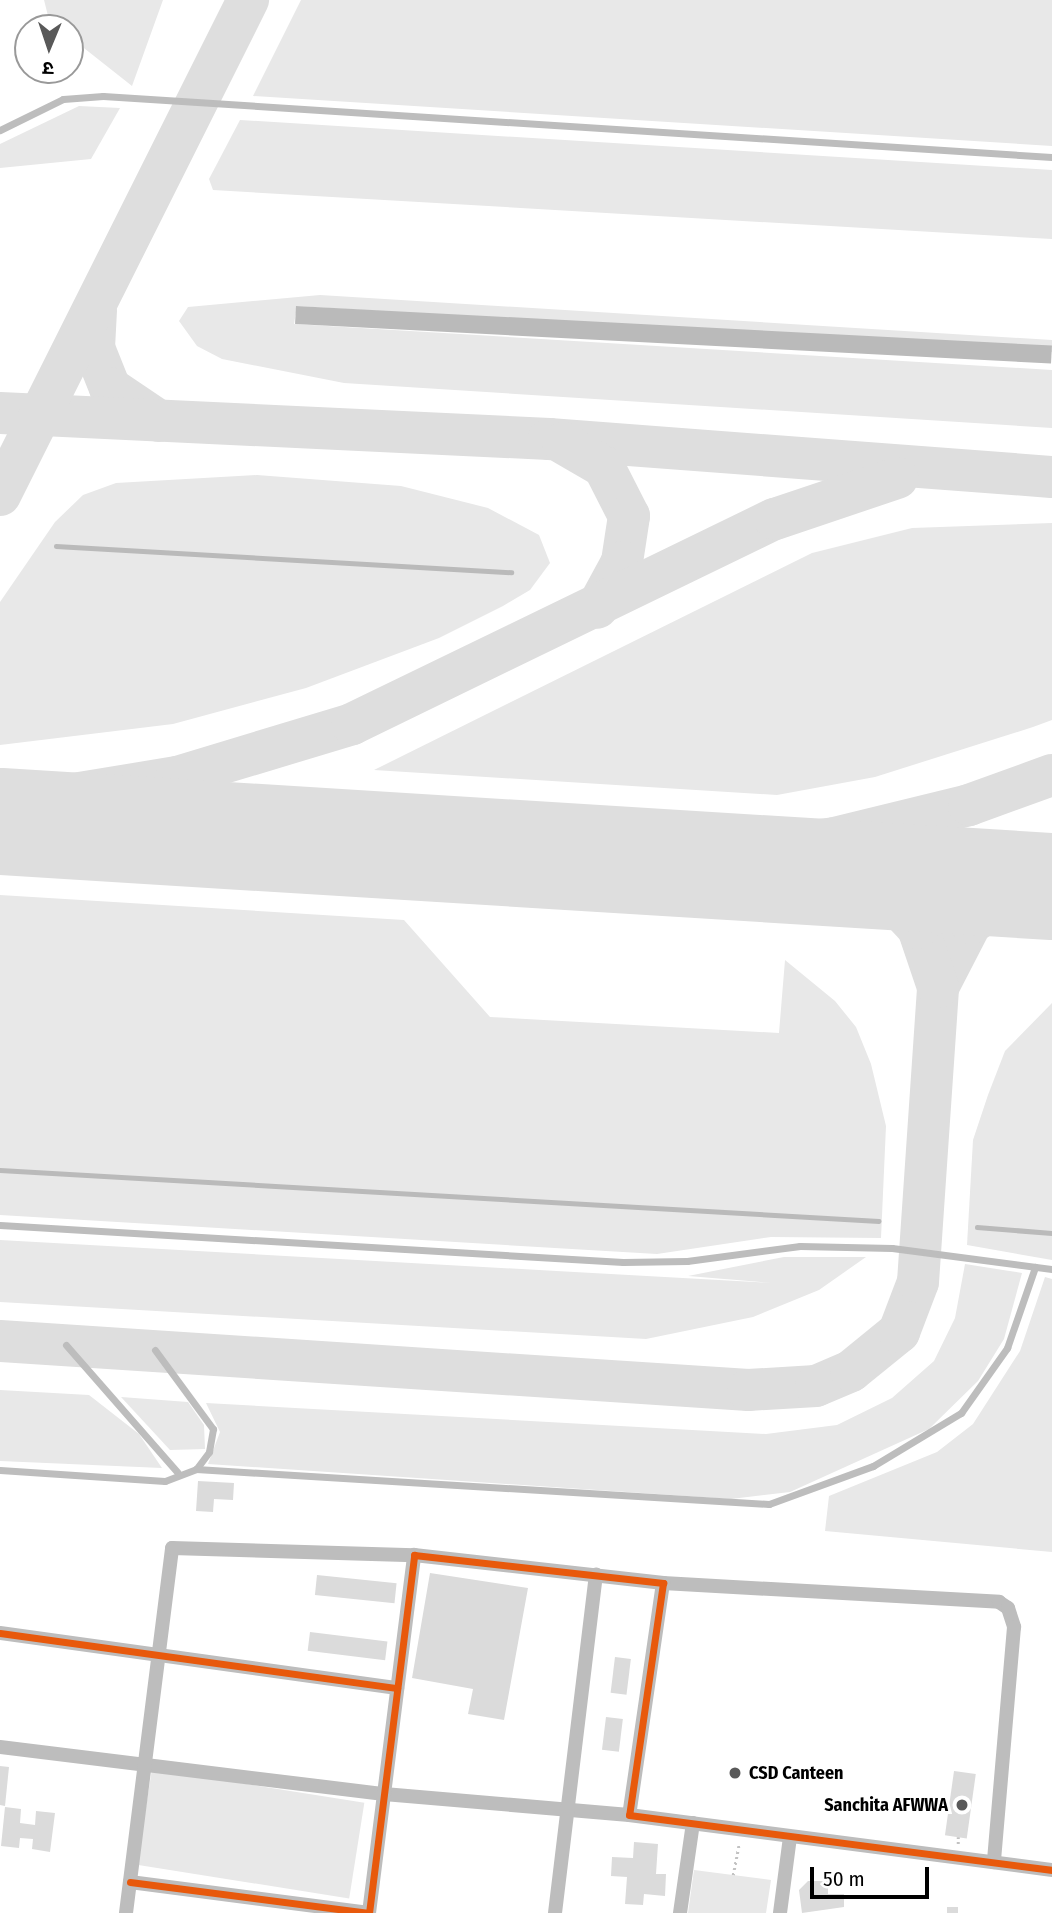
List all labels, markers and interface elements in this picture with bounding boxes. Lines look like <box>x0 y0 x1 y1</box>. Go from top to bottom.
north arrow <box>14 14 84 84</box>
text: उ <box>42 57 54 80</box>
place label: CSD Canteen <box>749 1762 843 1784</box>
marker: CSD Canteen <box>727 1765 743 1781</box>
place label: Sanchita AFWWA <box>824 1794 948 1816</box>
marker: Sanchita AFWWA <box>954 1797 970 1813</box>
scale bar <box>814 1854 933 1898</box>
text: 50 m <box>823 1866 865 1892</box>

